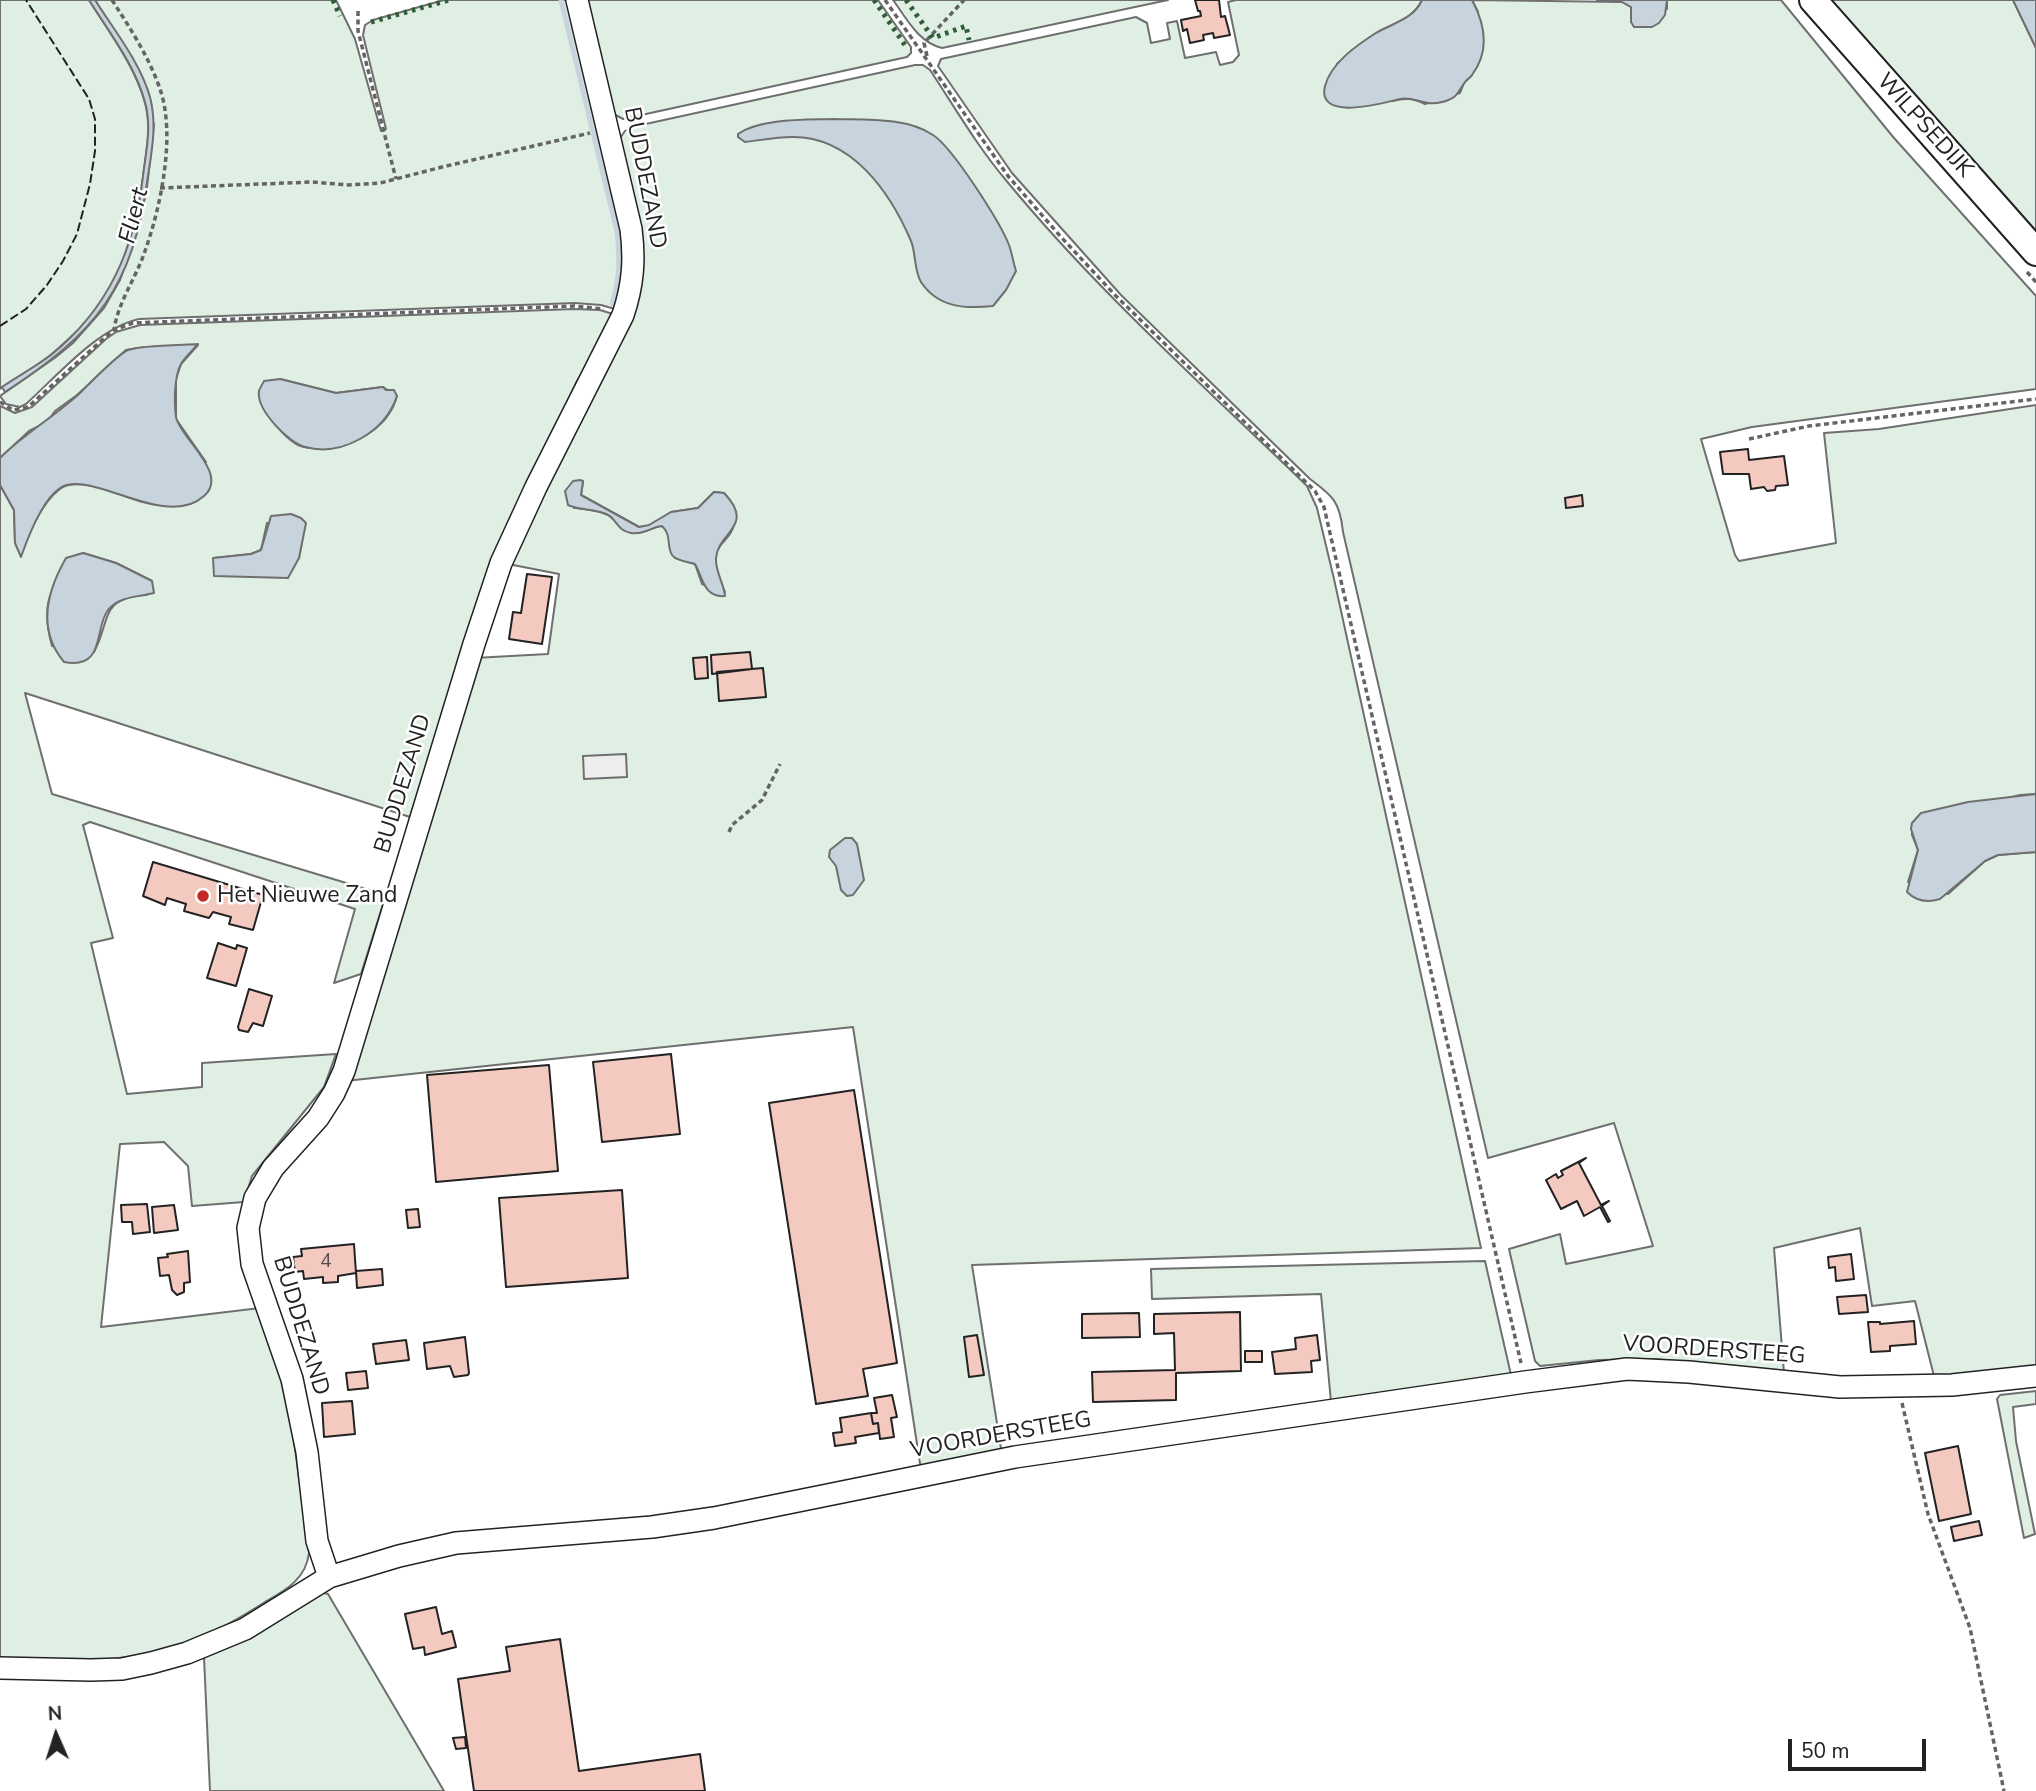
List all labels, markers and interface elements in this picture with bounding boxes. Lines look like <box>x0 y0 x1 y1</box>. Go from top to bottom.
street label: WILPSEDIJK <box>1870 68 1978 184</box>
street label: BUDDEZAND <box>617 105 671 251</box>
water label: Fliert <box>114 185 156 247</box>
street label: BUDDEZAND <box>370 711 438 857</box>
place label: Het Nieuwe Zand <box>217 882 397 910</box>
marker: Het Nieuwe Zand <box>195 888 211 904</box>
house number: 4 <box>320 1251 332 1273</box>
street label: BUDDEZAND <box>266 1253 334 1399</box>
street label: VOORDERSTEEG <box>1622 1331 1806 1371</box>
street label: VOORDERSTEEG <box>908 1407 1094 1465</box>
north arrow <box>21 1700 91 1770</box>
text: N <box>47 1701 63 1727</box>
scale bar <box>1791 1724 1929 1768</box>
text: 50 m <box>1801 1737 1850 1765</box>

